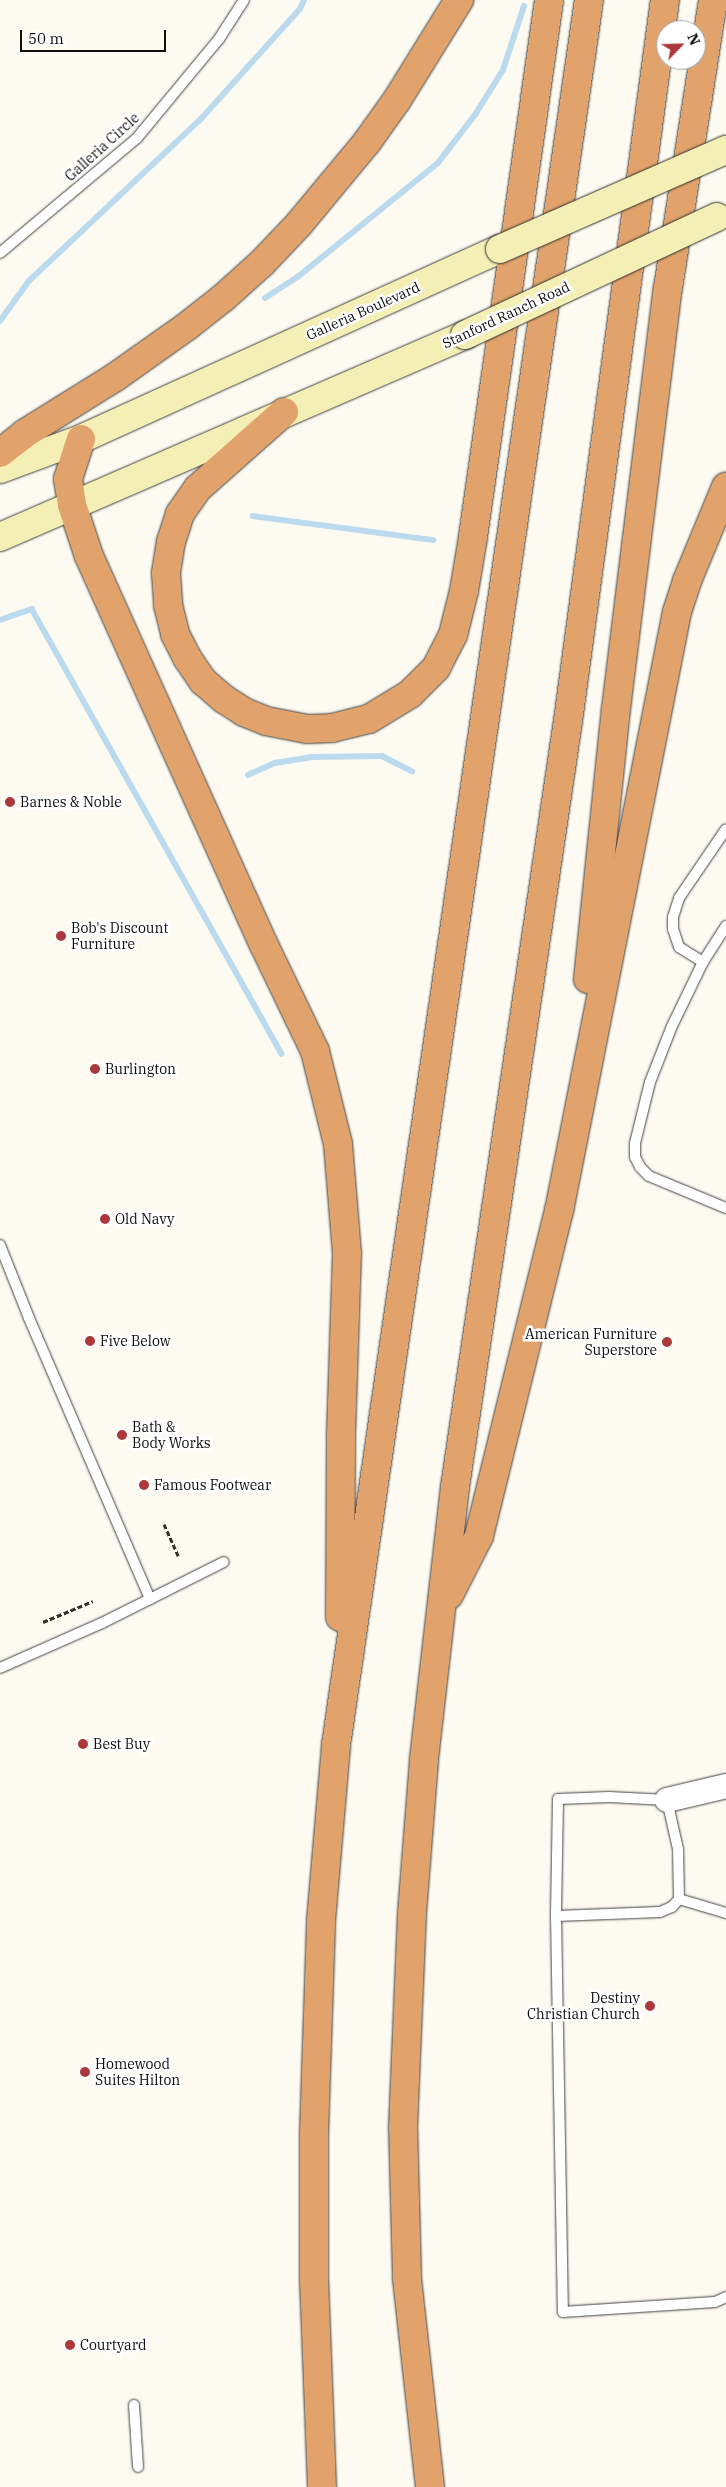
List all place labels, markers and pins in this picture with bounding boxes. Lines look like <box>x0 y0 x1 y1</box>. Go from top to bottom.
place label: Barnes & Noble <box>20 794 122 810</box>
marker: Barnes & Noble <box>4 796 16 808</box>
place label: Bob's Discount Furniture <box>71 920 168 952</box>
marker: Bob's Discount Furniture <box>55 930 67 942</box>
place label: Burlington <box>105 1061 176 1077</box>
marker: Burlington <box>89 1063 101 1075</box>
place label: Old Navy <box>115 1211 175 1227</box>
marker: Old Navy <box>99 1213 111 1225</box>
place label: American Furniture Superstore <box>525 1326 657 1358</box>
place label: Five Below <box>100 1333 171 1349</box>
marker: Five Below <box>84 1335 96 1347</box>
marker: American Furniture Superstore <box>661 1336 673 1348</box>
place label: Bath & Body Works <box>132 1419 211 1451</box>
marker: Bath & Body Works <box>116 1429 128 1441</box>
place label: Famous Footwear <box>154 1477 271 1493</box>
marker: Famous Footwear <box>138 1479 150 1491</box>
place label: Best Buy <box>93 1736 150 1752</box>
marker: Best Buy <box>77 1738 89 1750</box>
place label: Destiny Christian Church <box>527 1990 640 2022</box>
marker: Destiny Christian Church <box>644 2000 656 2012</box>
place label: Homewood Suites Hilton <box>95 2056 180 2088</box>
marker: Homewood Suites Hilton <box>79 2066 91 2078</box>
place label: Courtyard <box>80 2337 146 2353</box>
marker: Courtyard <box>64 2339 76 2351</box>

